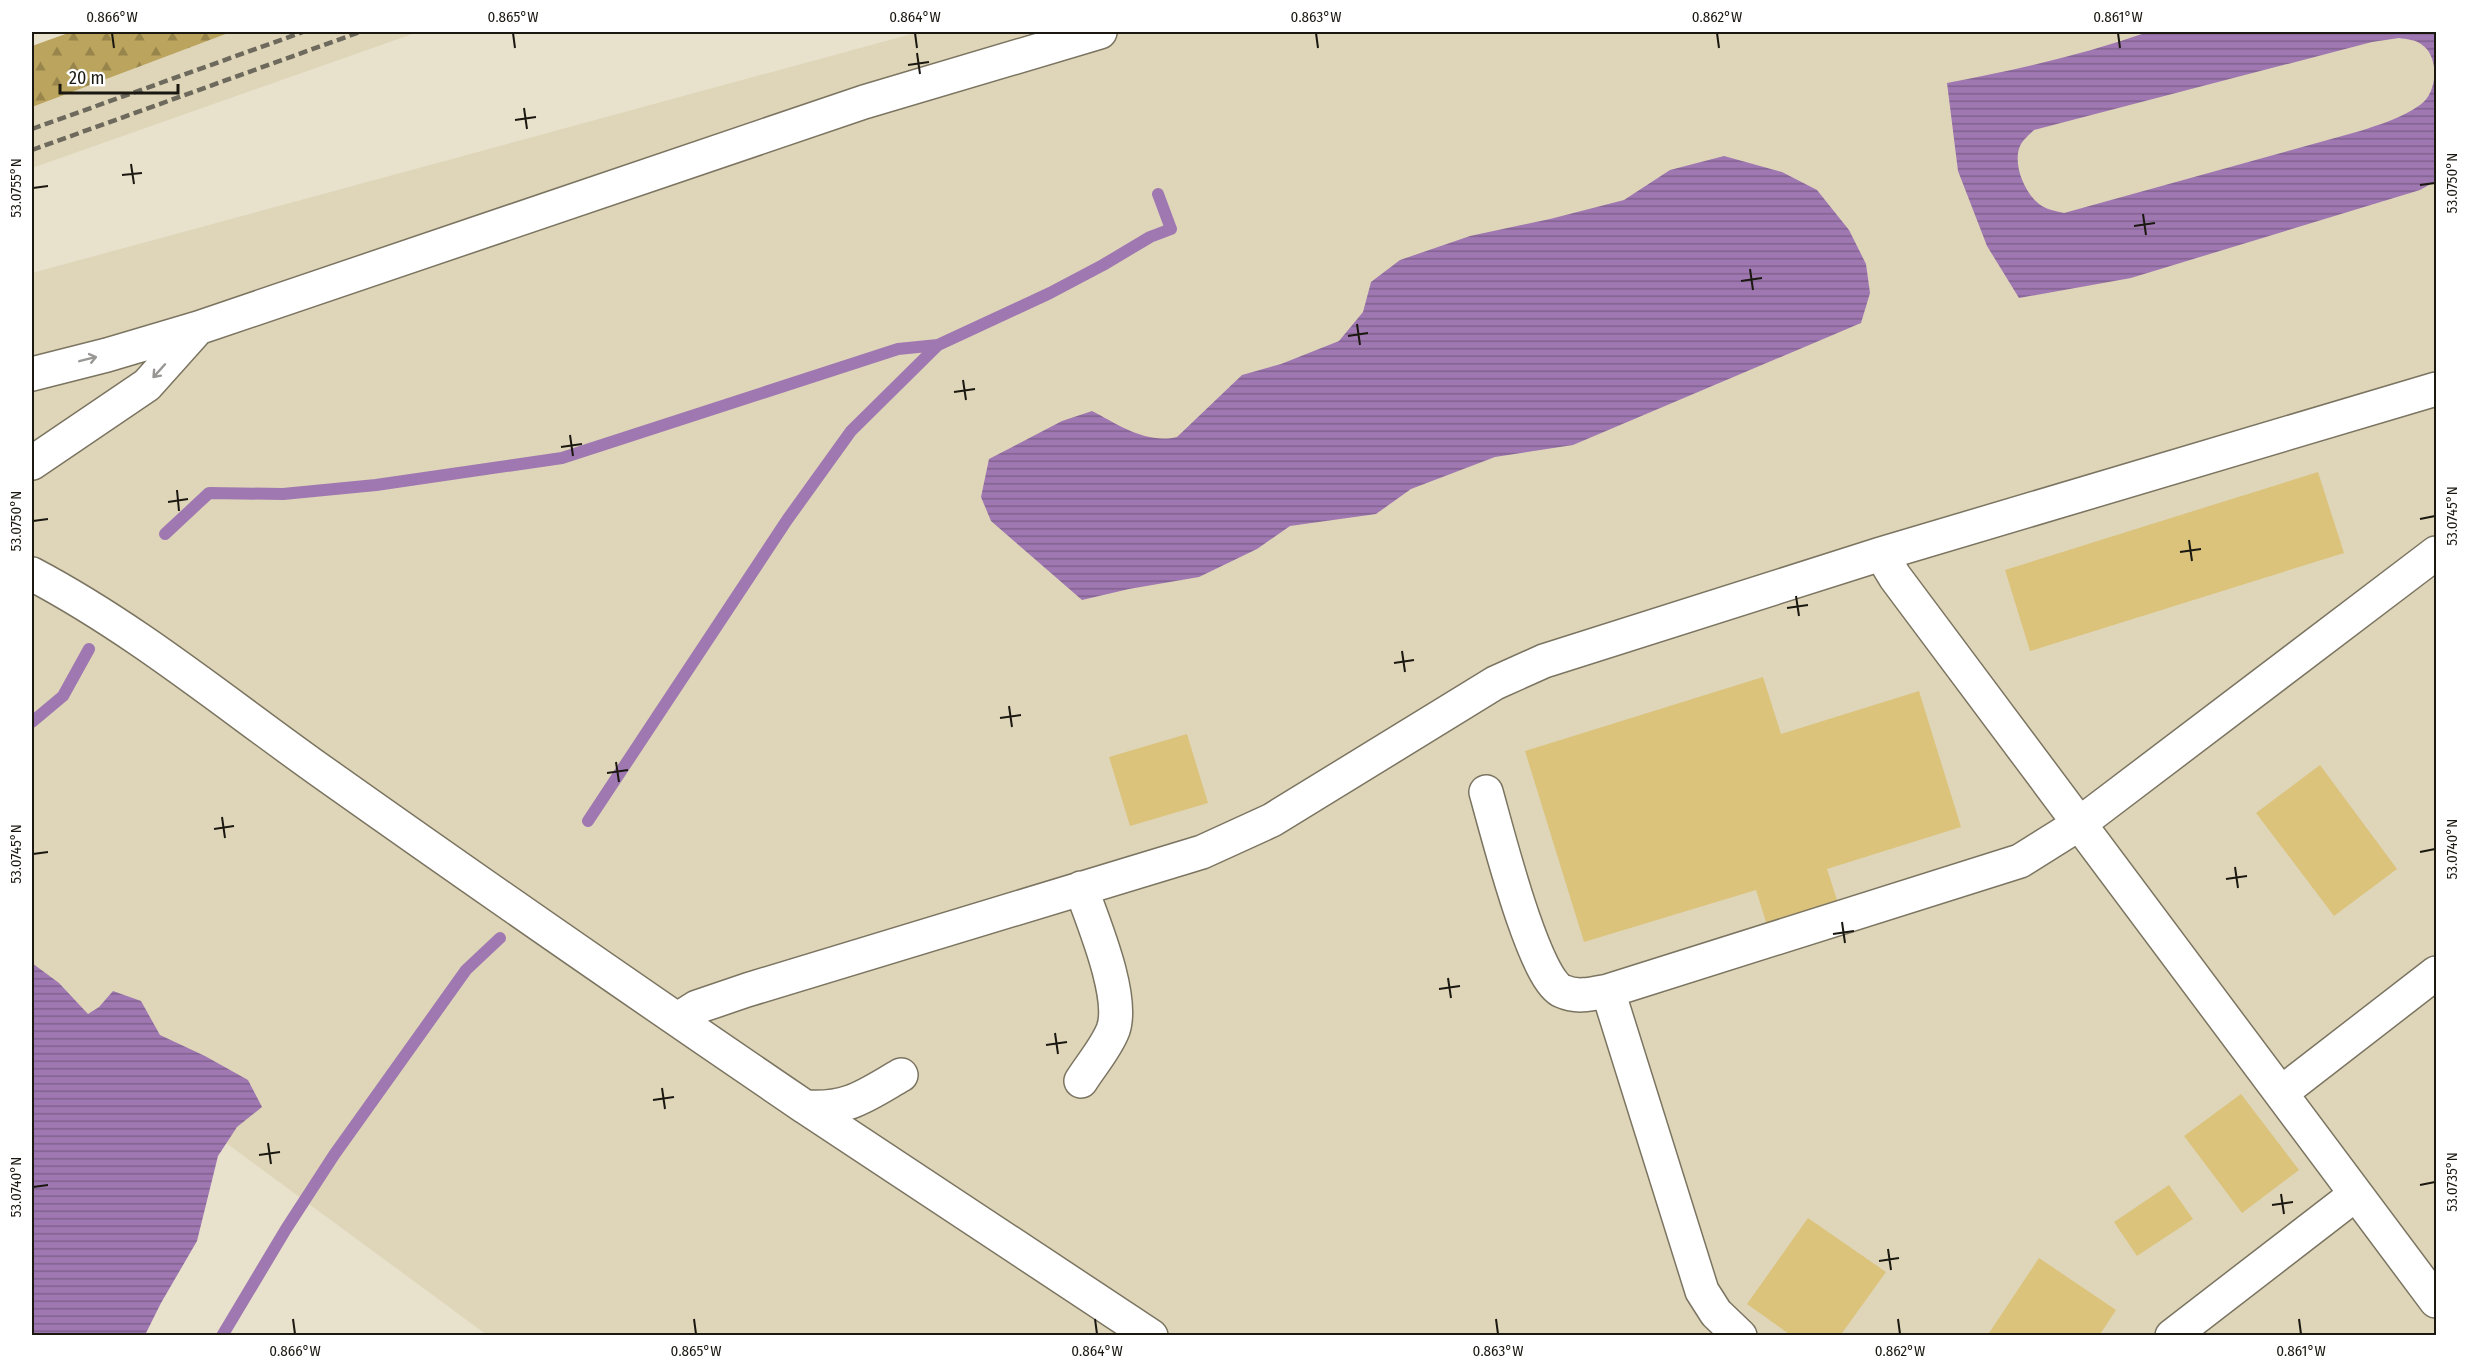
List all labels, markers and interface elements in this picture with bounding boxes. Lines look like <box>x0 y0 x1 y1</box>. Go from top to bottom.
text: 0.866°W <box>86 8 138 26</box>
text: 0.865°W <box>488 8 538 26</box>
text: 0.864°W <box>889 8 941 26</box>
text: 0.863°W <box>1291 8 1341 26</box>
text: 0.862°W <box>1692 8 1742 26</box>
text: 0.861°W <box>2093 8 2143 26</box>
scale bar <box>60 57 178 95</box>
text: 20 m <box>69 67 104 89</box>
text: 53.0750°N <box>2443 153 2461 213</box>
text: 53.0755°N <box>7 158 25 218</box>
one-way arrow <box>78 353 97 365</box>
one-way arrow <box>152 364 166 379</box>
text: 53.0745°N <box>2443 486 2461 546</box>
text: 53.0750°N <box>7 491 25 551</box>
text: 53.0740°N <box>2443 819 2461 879</box>
text: 53.0745°N <box>7 824 25 884</box>
text: 53.0735°N <box>2443 1152 2461 1212</box>
text: 53.0740°N <box>7 1157 25 1217</box>
text: 0.866°W <box>269 1342 321 1360</box>
text: 0.865°W <box>671 1342 721 1360</box>
text: 0.864°W <box>1071 1342 1123 1360</box>
text: 0.863°W <box>1473 1342 1523 1360</box>
text: 0.862°W <box>1875 1342 1925 1360</box>
text: 0.861°W <box>2276 1342 2326 1360</box>

